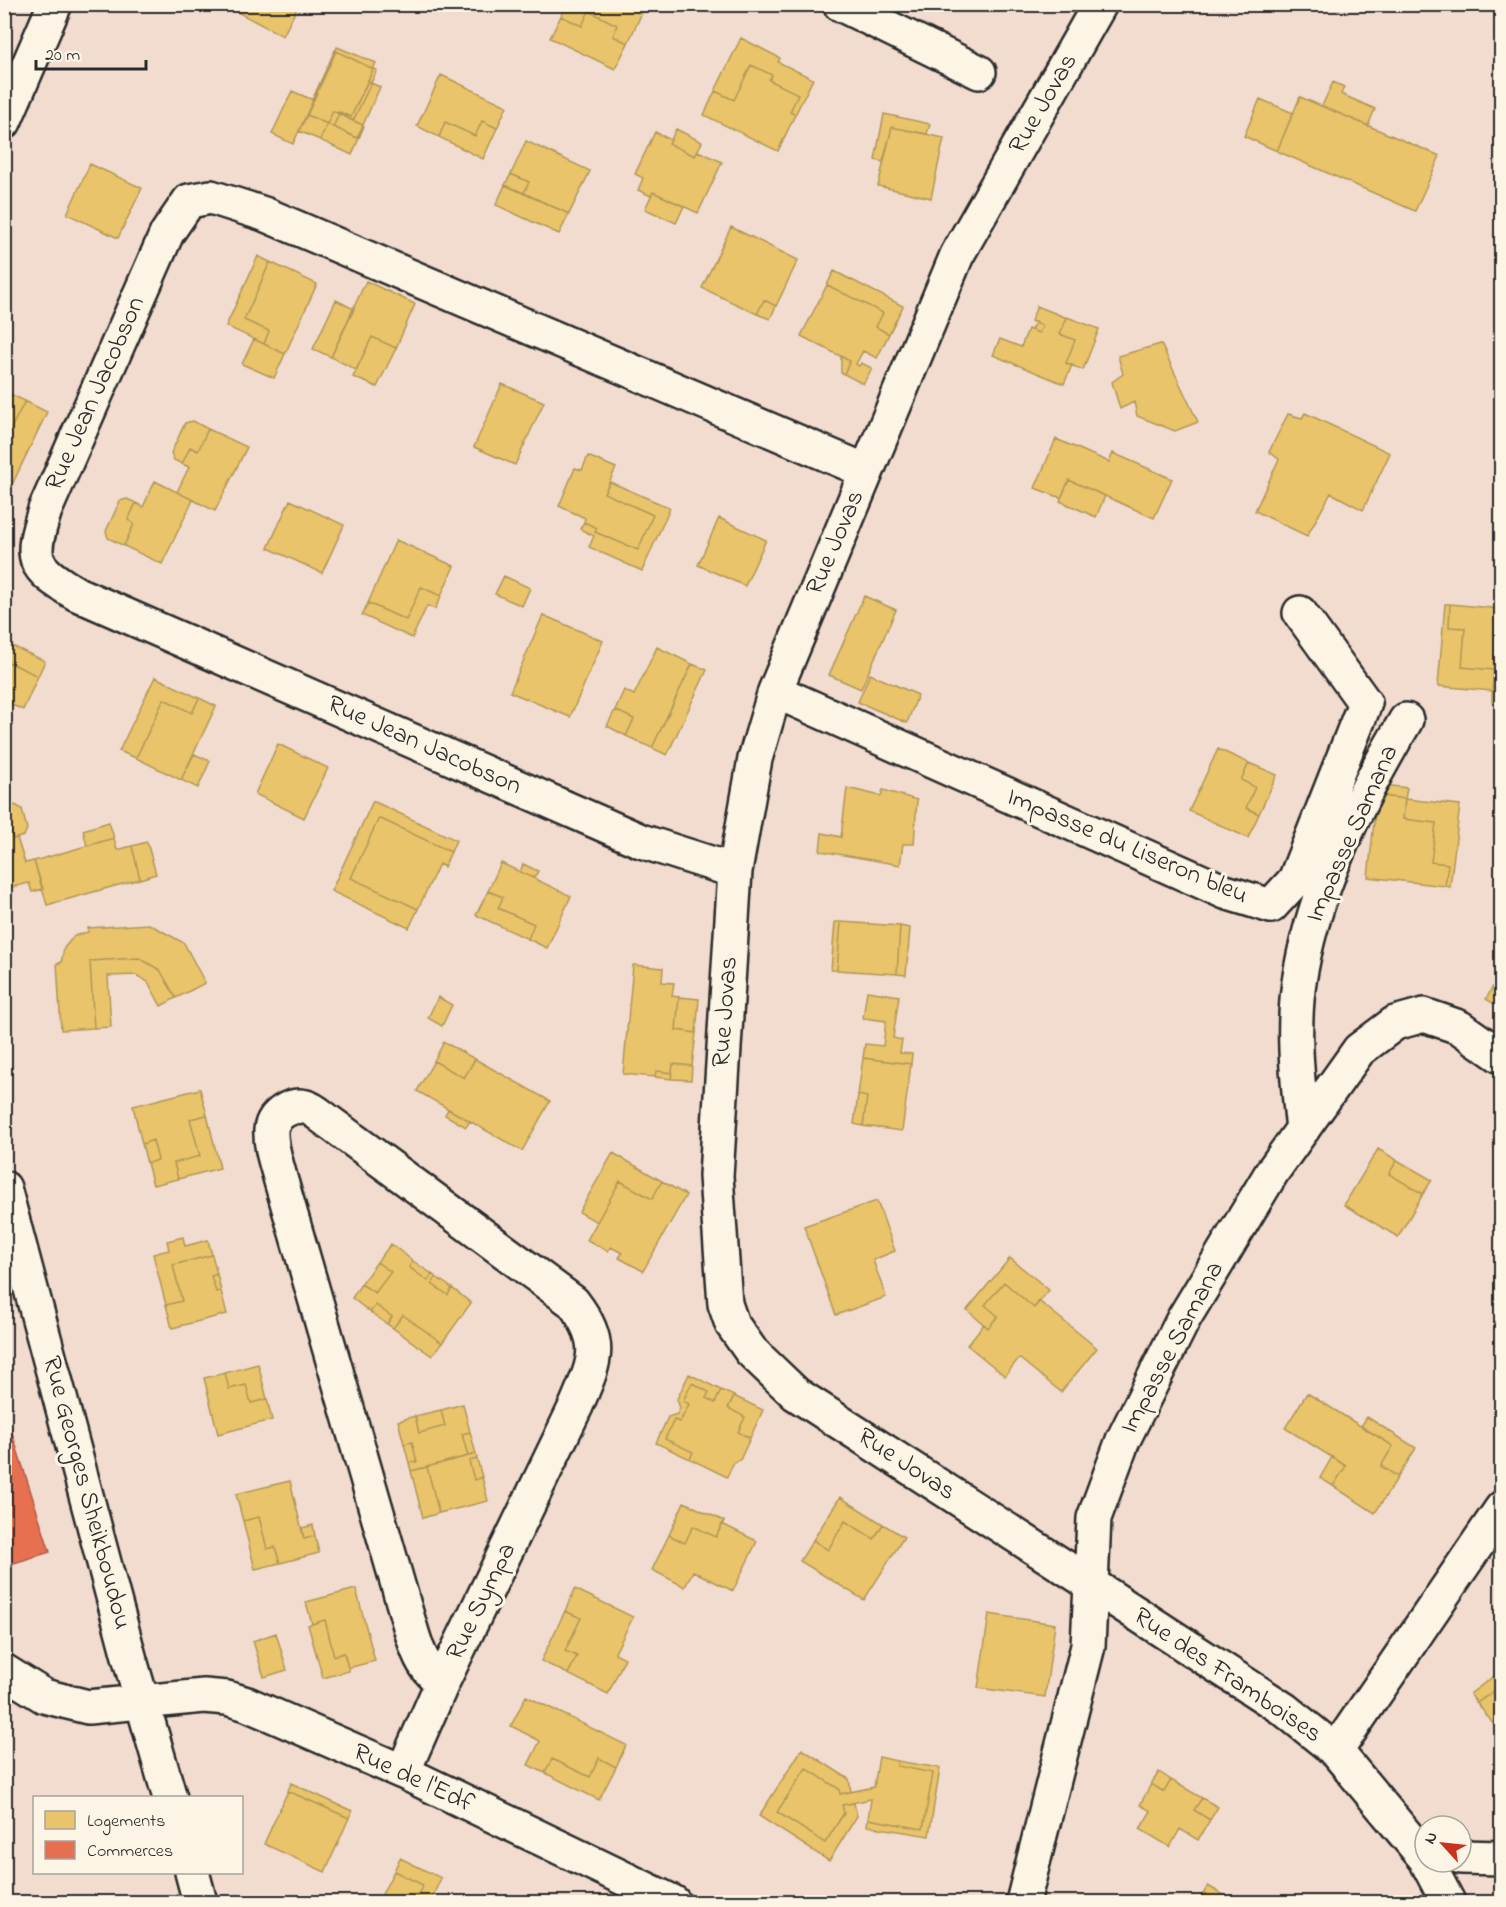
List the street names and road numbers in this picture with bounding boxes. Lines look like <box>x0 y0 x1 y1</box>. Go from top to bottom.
street label: Rue Jovas <box>1000 47 1088 161</box>
street label: Rue Jean Jacobson <box>36 291 156 497</box>
street label: Rue Jovas <box>797 485 875 601</box>
street label: Rue Jean Jacobson <box>321 686 527 806</box>
street label: Impasse Samana <box>1297 739 1409 929</box>
street label: Impasse du Liseron bleu <box>1000 779 1254 915</box>
street label: Rue Jovas <box>703 955 749 1069</box>
street label: Impasse Samana <box>1111 1255 1235 1441</box>
street label: Rue Georges Sheikboudou <box>31 1352 141 1634</box>
street label: Rue Jovas <box>849 1419 963 1511</box>
street label: Rue Sympa <box>437 1537 527 1667</box>
street label: Rue des Framboises <box>1125 1599 1329 1753</box>
street label: Rue de l'Edf <box>346 1734 481 1824</box>

